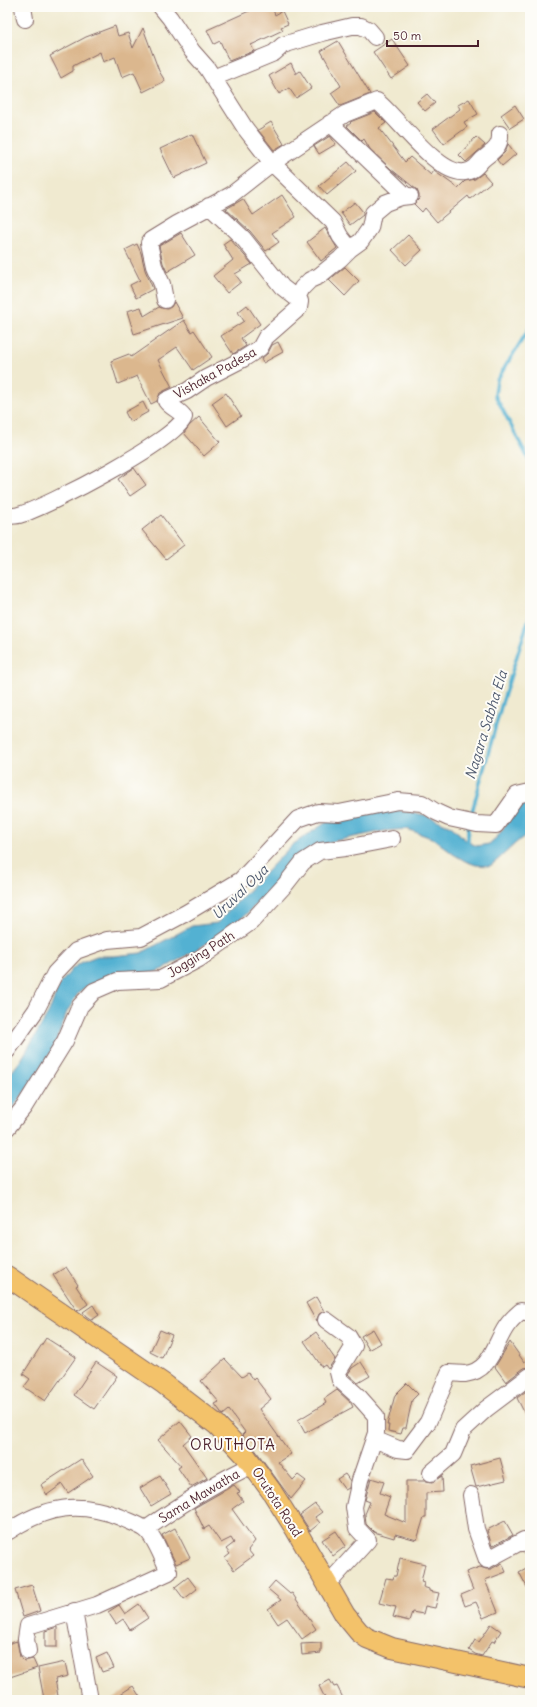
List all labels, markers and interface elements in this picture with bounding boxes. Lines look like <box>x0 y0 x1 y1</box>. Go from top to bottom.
scale bar <box>387 22 478 48</box>
text: 50 m <box>393 28 422 43</box>
street label: Vishaka Padesa <box>171 343 259 403</box>
water label: Nagara Sabha Ela <box>461 668 511 781</box>
water label: Uruval Oya <box>208 860 273 923</box>
street label: Jogging Path <box>164 926 238 981</box>
district label: ORUTHOTA <box>190 1435 276 1454</box>
street label: Orutota Road <box>248 1464 306 1540</box>
street label: Sama Mawatha <box>155 1465 243 1527</box>

